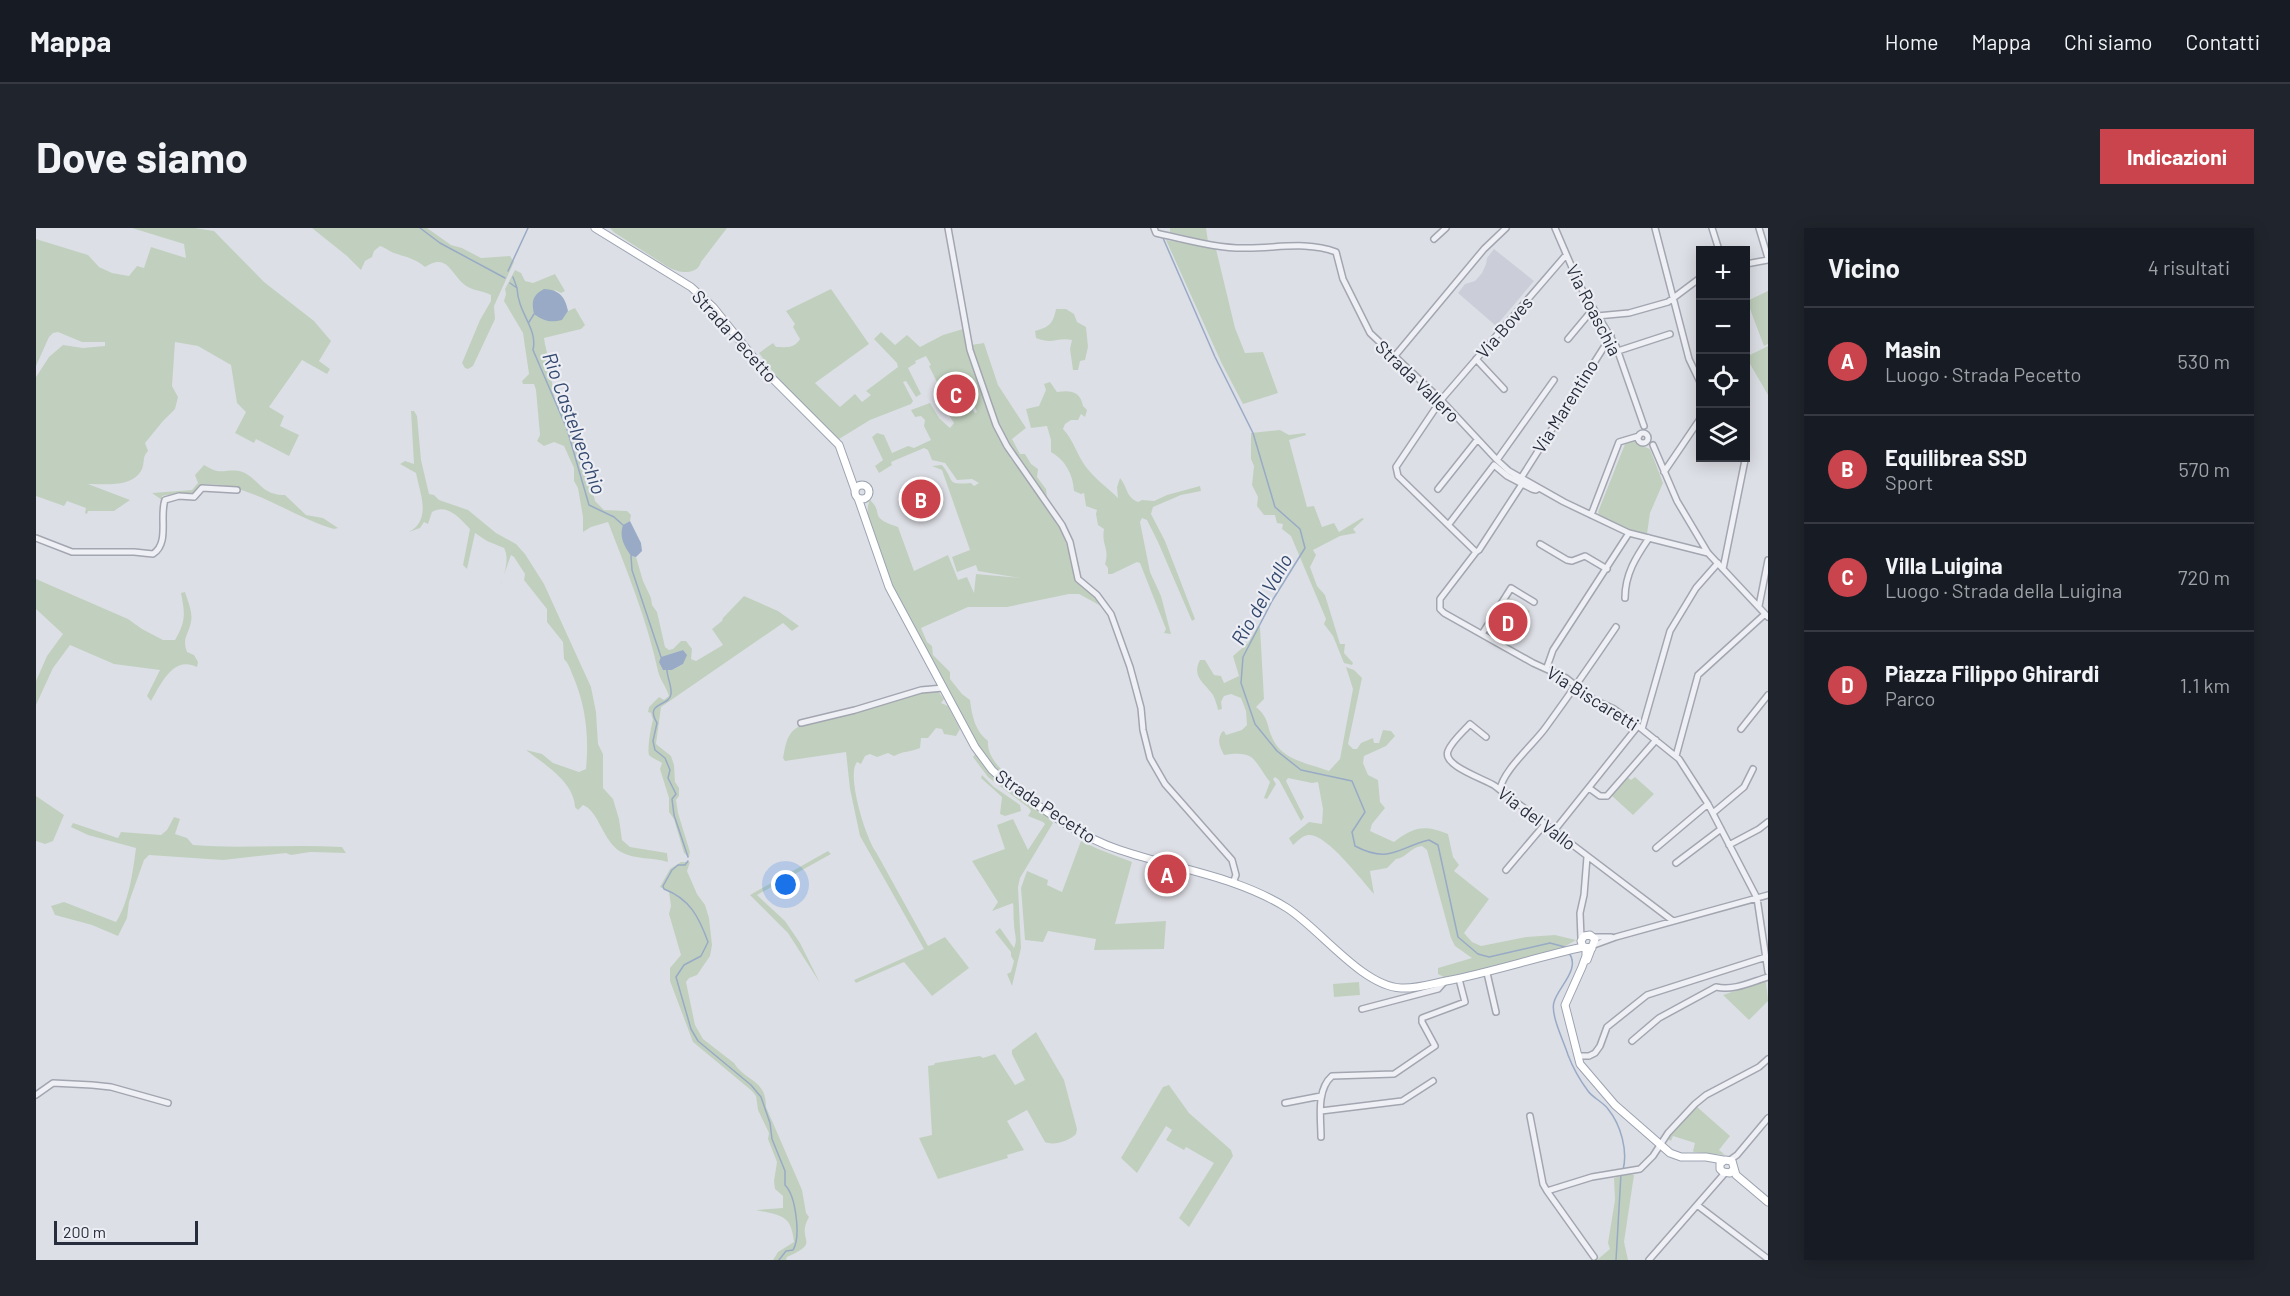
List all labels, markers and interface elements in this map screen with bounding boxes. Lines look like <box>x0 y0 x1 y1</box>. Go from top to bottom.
text: Mappa <box>30 24 111 58</box>
text: Home <box>1885 29 1938 54</box>
text: Mappa <box>1971 29 2031 54</box>
text: Chi siamo <box>2064 29 2153 54</box>
text: Contatti <box>2186 29 2260 54</box>
button: Indicazioni <box>2100 129 2254 184</box>
text: Dove siamo <box>36 131 248 181</box>
map controls <box>1696 246 1750 462</box>
button: + <box>1696 246 1750 300</box>
text: Vicino <box>1828 252 1900 283</box>
text: 4 risultati <box>2148 255 2230 279</box>
street label: Via Roaschia <box>1562 261 1626 359</box>
street label: Strada Pecetto <box>688 285 782 387</box>
street label: Via Boves <box>1471 291 1537 363</box>
button: − <box>1696 300 1750 354</box>
street label: Strada Vallero <box>1371 335 1465 427</box>
text: Masin <box>1885 336 1941 362</box>
water label: Rio Castelvecchio <box>538 349 612 497</box>
text: A <box>1841 349 1854 373</box>
text: 530 m <box>2178 349 2230 373</box>
button: locate <box>1696 354 1750 408</box>
street label: Via Marentino <box>1527 355 1603 457</box>
text: Luogo · Strada Pecetto <box>1885 362 2082 386</box>
pin: C <box>936 372 976 416</box>
button: layers <box>1696 408 1750 462</box>
text: Equilibrea SSD <box>1885 444 2027 470</box>
text: B <box>1841 457 1854 481</box>
text: 570 m <box>2178 457 2230 481</box>
text: Sport <box>1885 470 1933 494</box>
pin: B <box>902 476 940 522</box>
water label: Rio del Vallo <box>1225 549 1297 649</box>
text: Villa Luigina <box>1885 552 2003 578</box>
text: C <box>1841 565 1854 589</box>
text: 720 m <box>2178 565 2230 589</box>
text: Luogo · Strada della Luigina <box>1885 578 2122 602</box>
pin: D <box>1488 600 1528 644</box>
text: Piazza Filippo Ghirardi <box>1885 660 2099 686</box>
street label: Via Biscaretti <box>1543 661 1643 735</box>
text: D <box>1841 673 1854 697</box>
text: 1.1 km <box>2180 673 2230 697</box>
text: Parco <box>1885 686 1935 710</box>
street label: Strada Pecetto <box>991 764 1101 848</box>
street label: Via del Vallo <box>1494 781 1580 855</box>
pin: A <box>1148 852 1186 896</box>
your location <box>771 870 800 899</box>
scale bar <box>54 1218 198 1246</box>
text: 200 m <box>63 1222 106 1241</box>

